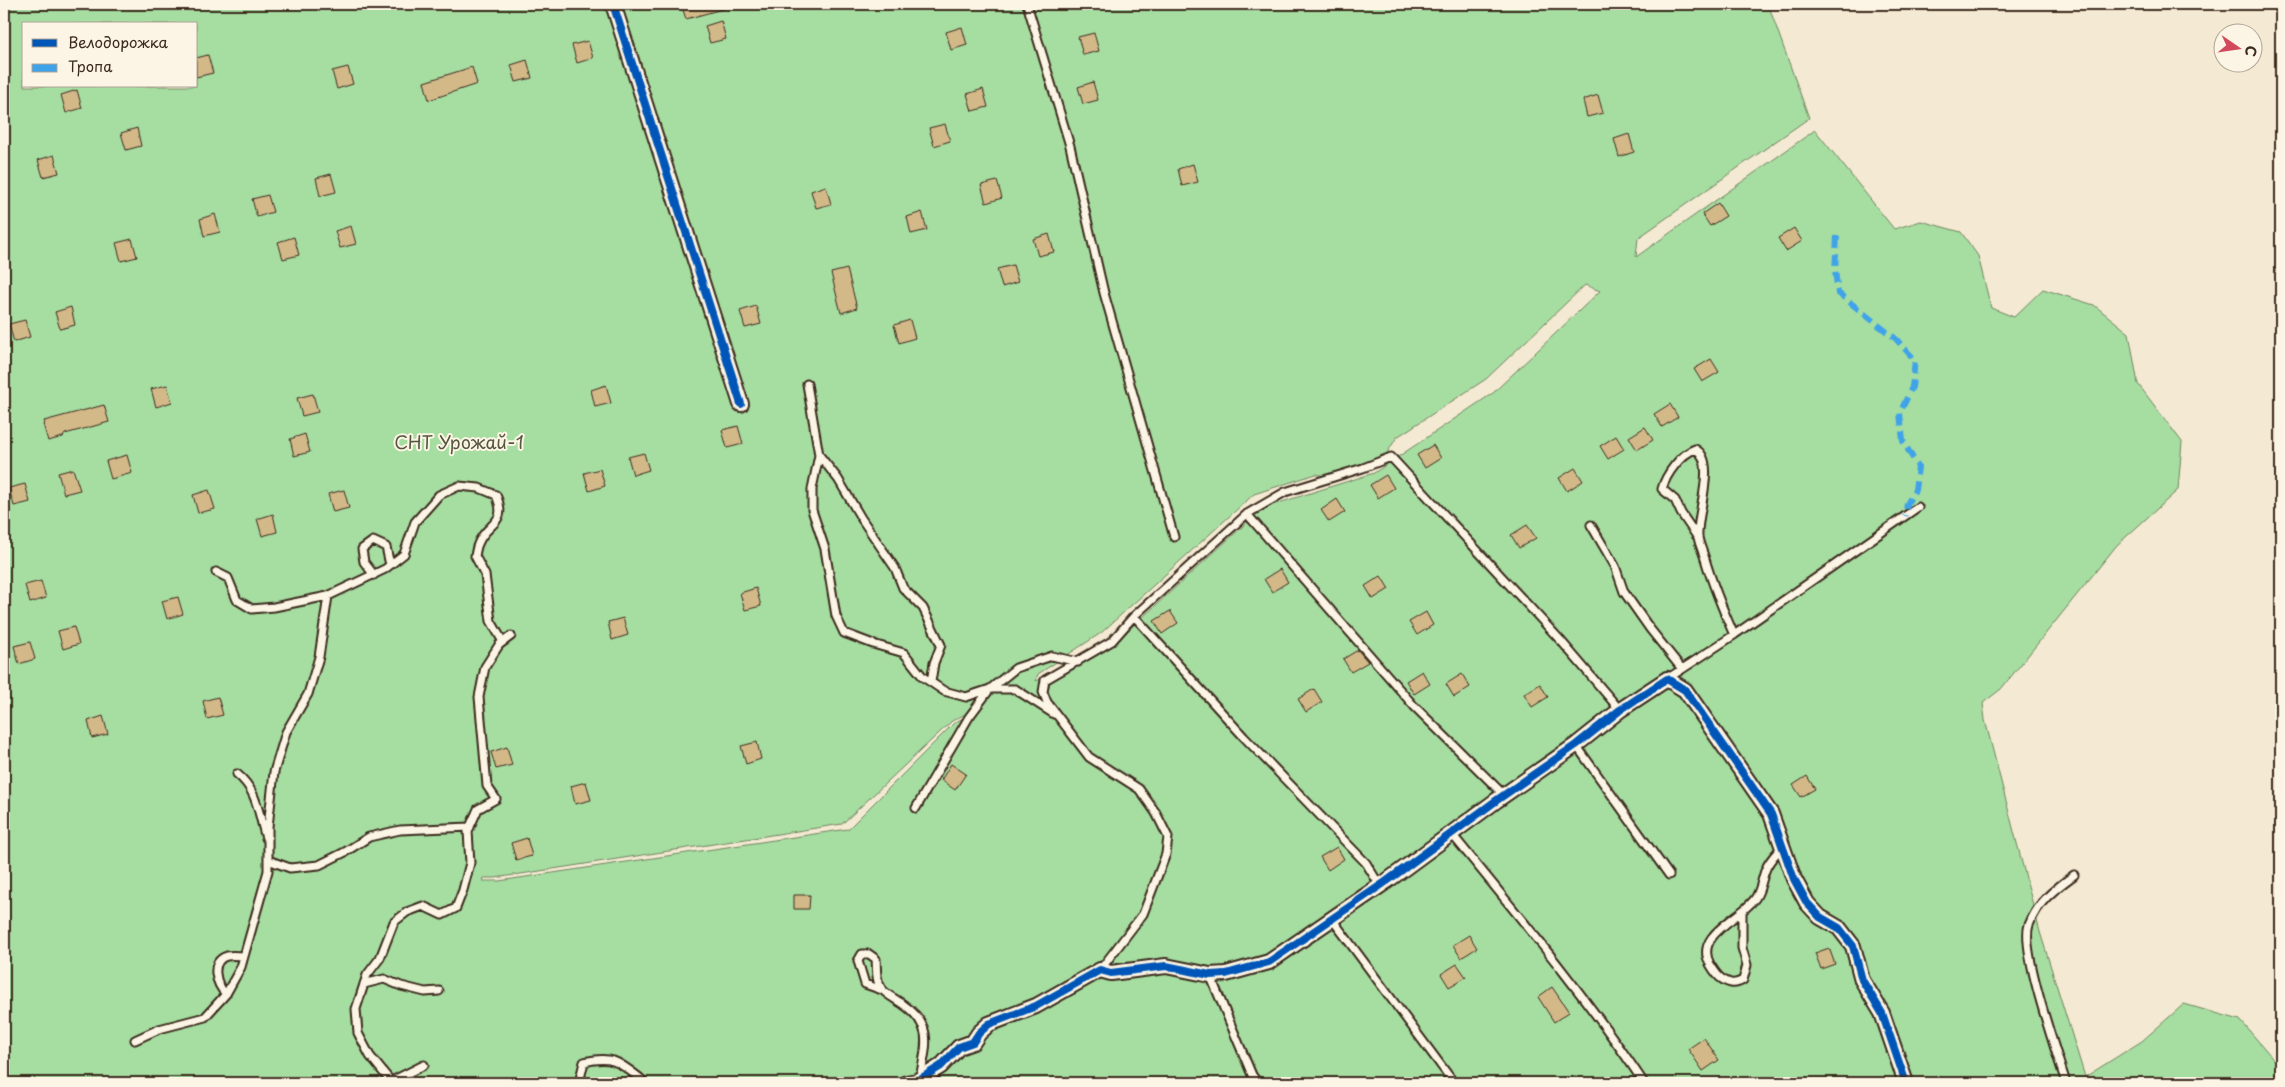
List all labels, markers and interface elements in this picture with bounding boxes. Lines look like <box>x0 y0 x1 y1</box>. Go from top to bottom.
legend <box>22 22 198 88</box>
north arrow <box>2212 22 2262 72</box>
text: Велодорожка <box>68 30 169 53</box>
text: С <box>2240 44 2263 59</box>
text: Тропа <box>68 54 113 77</box>
park label: СНТ Урожай-1 <box>394 428 524 455</box>

